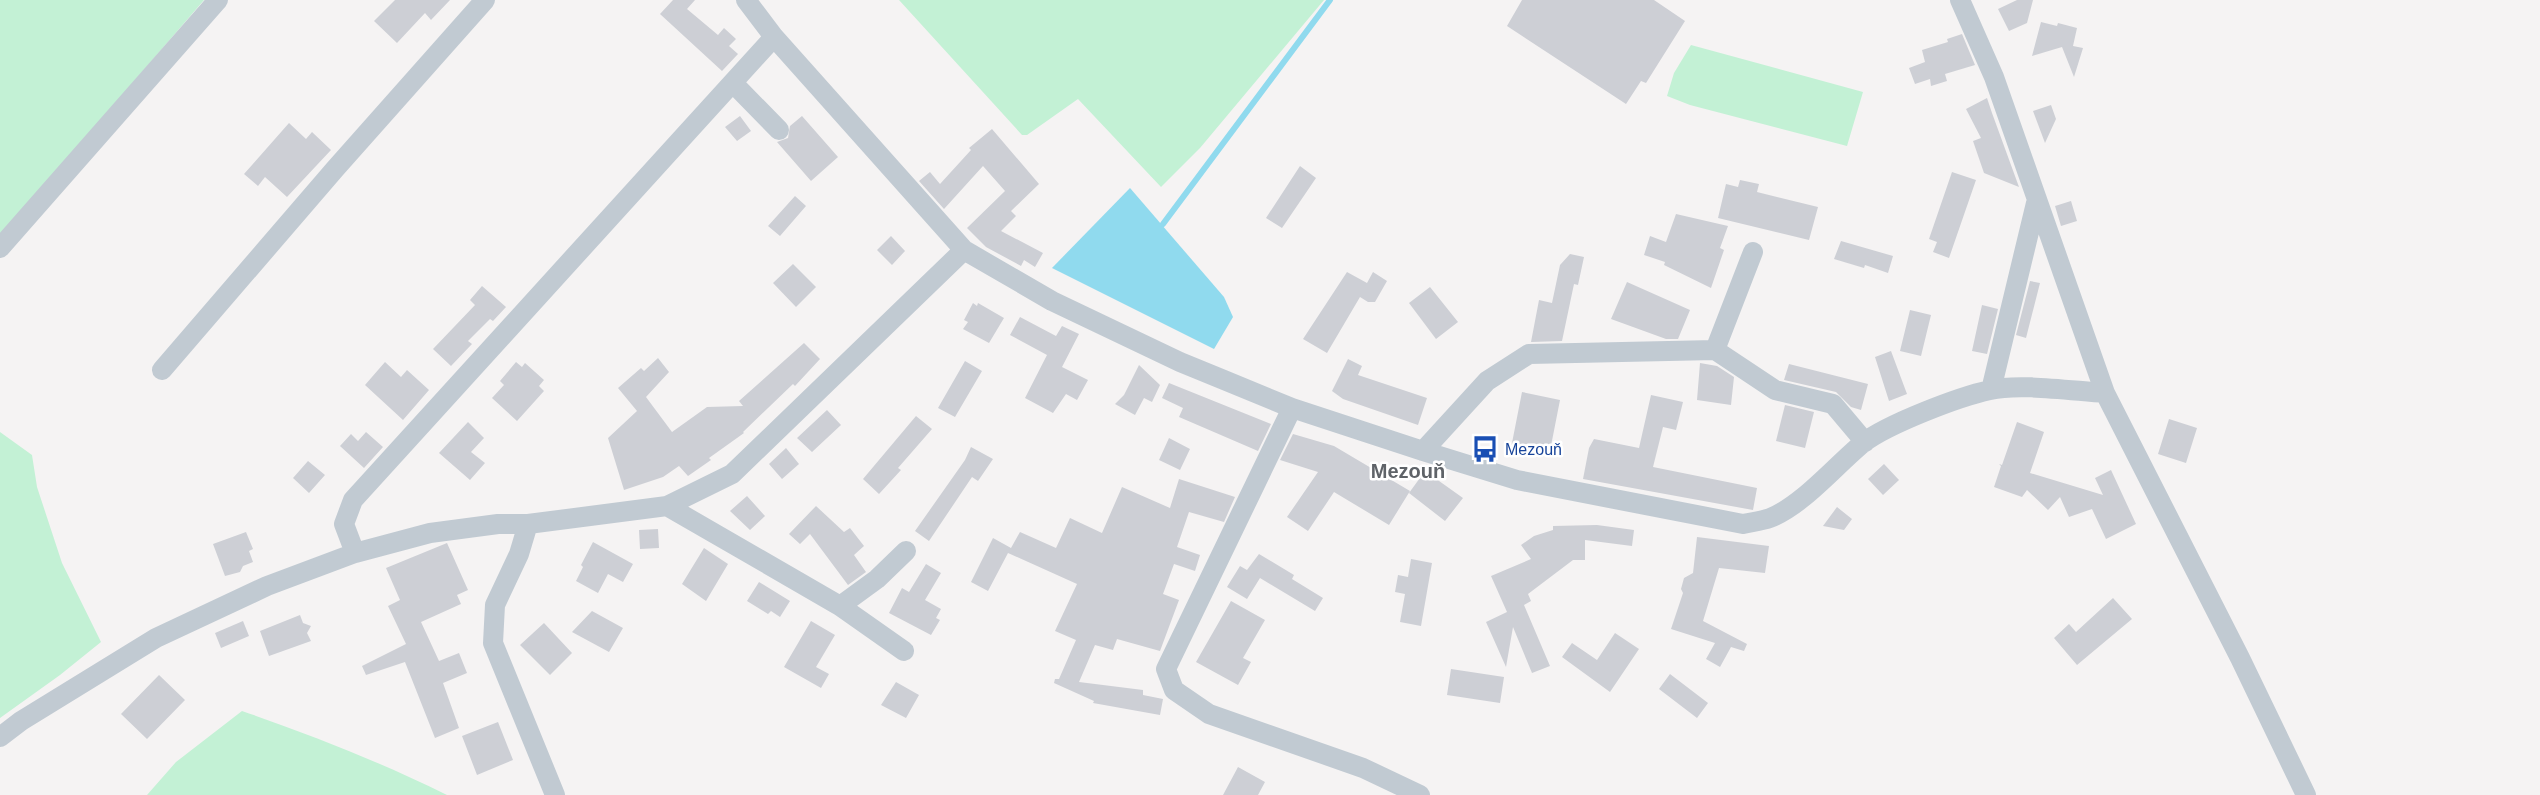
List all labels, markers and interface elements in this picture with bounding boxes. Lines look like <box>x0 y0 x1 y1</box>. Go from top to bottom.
bus stop icon: Mezouň <box>1470 434 1500 464</box>
place label: Mezouň <box>1505 441 1562 458</box>
district label: Mezouň <box>1371 460 1445 482</box>

